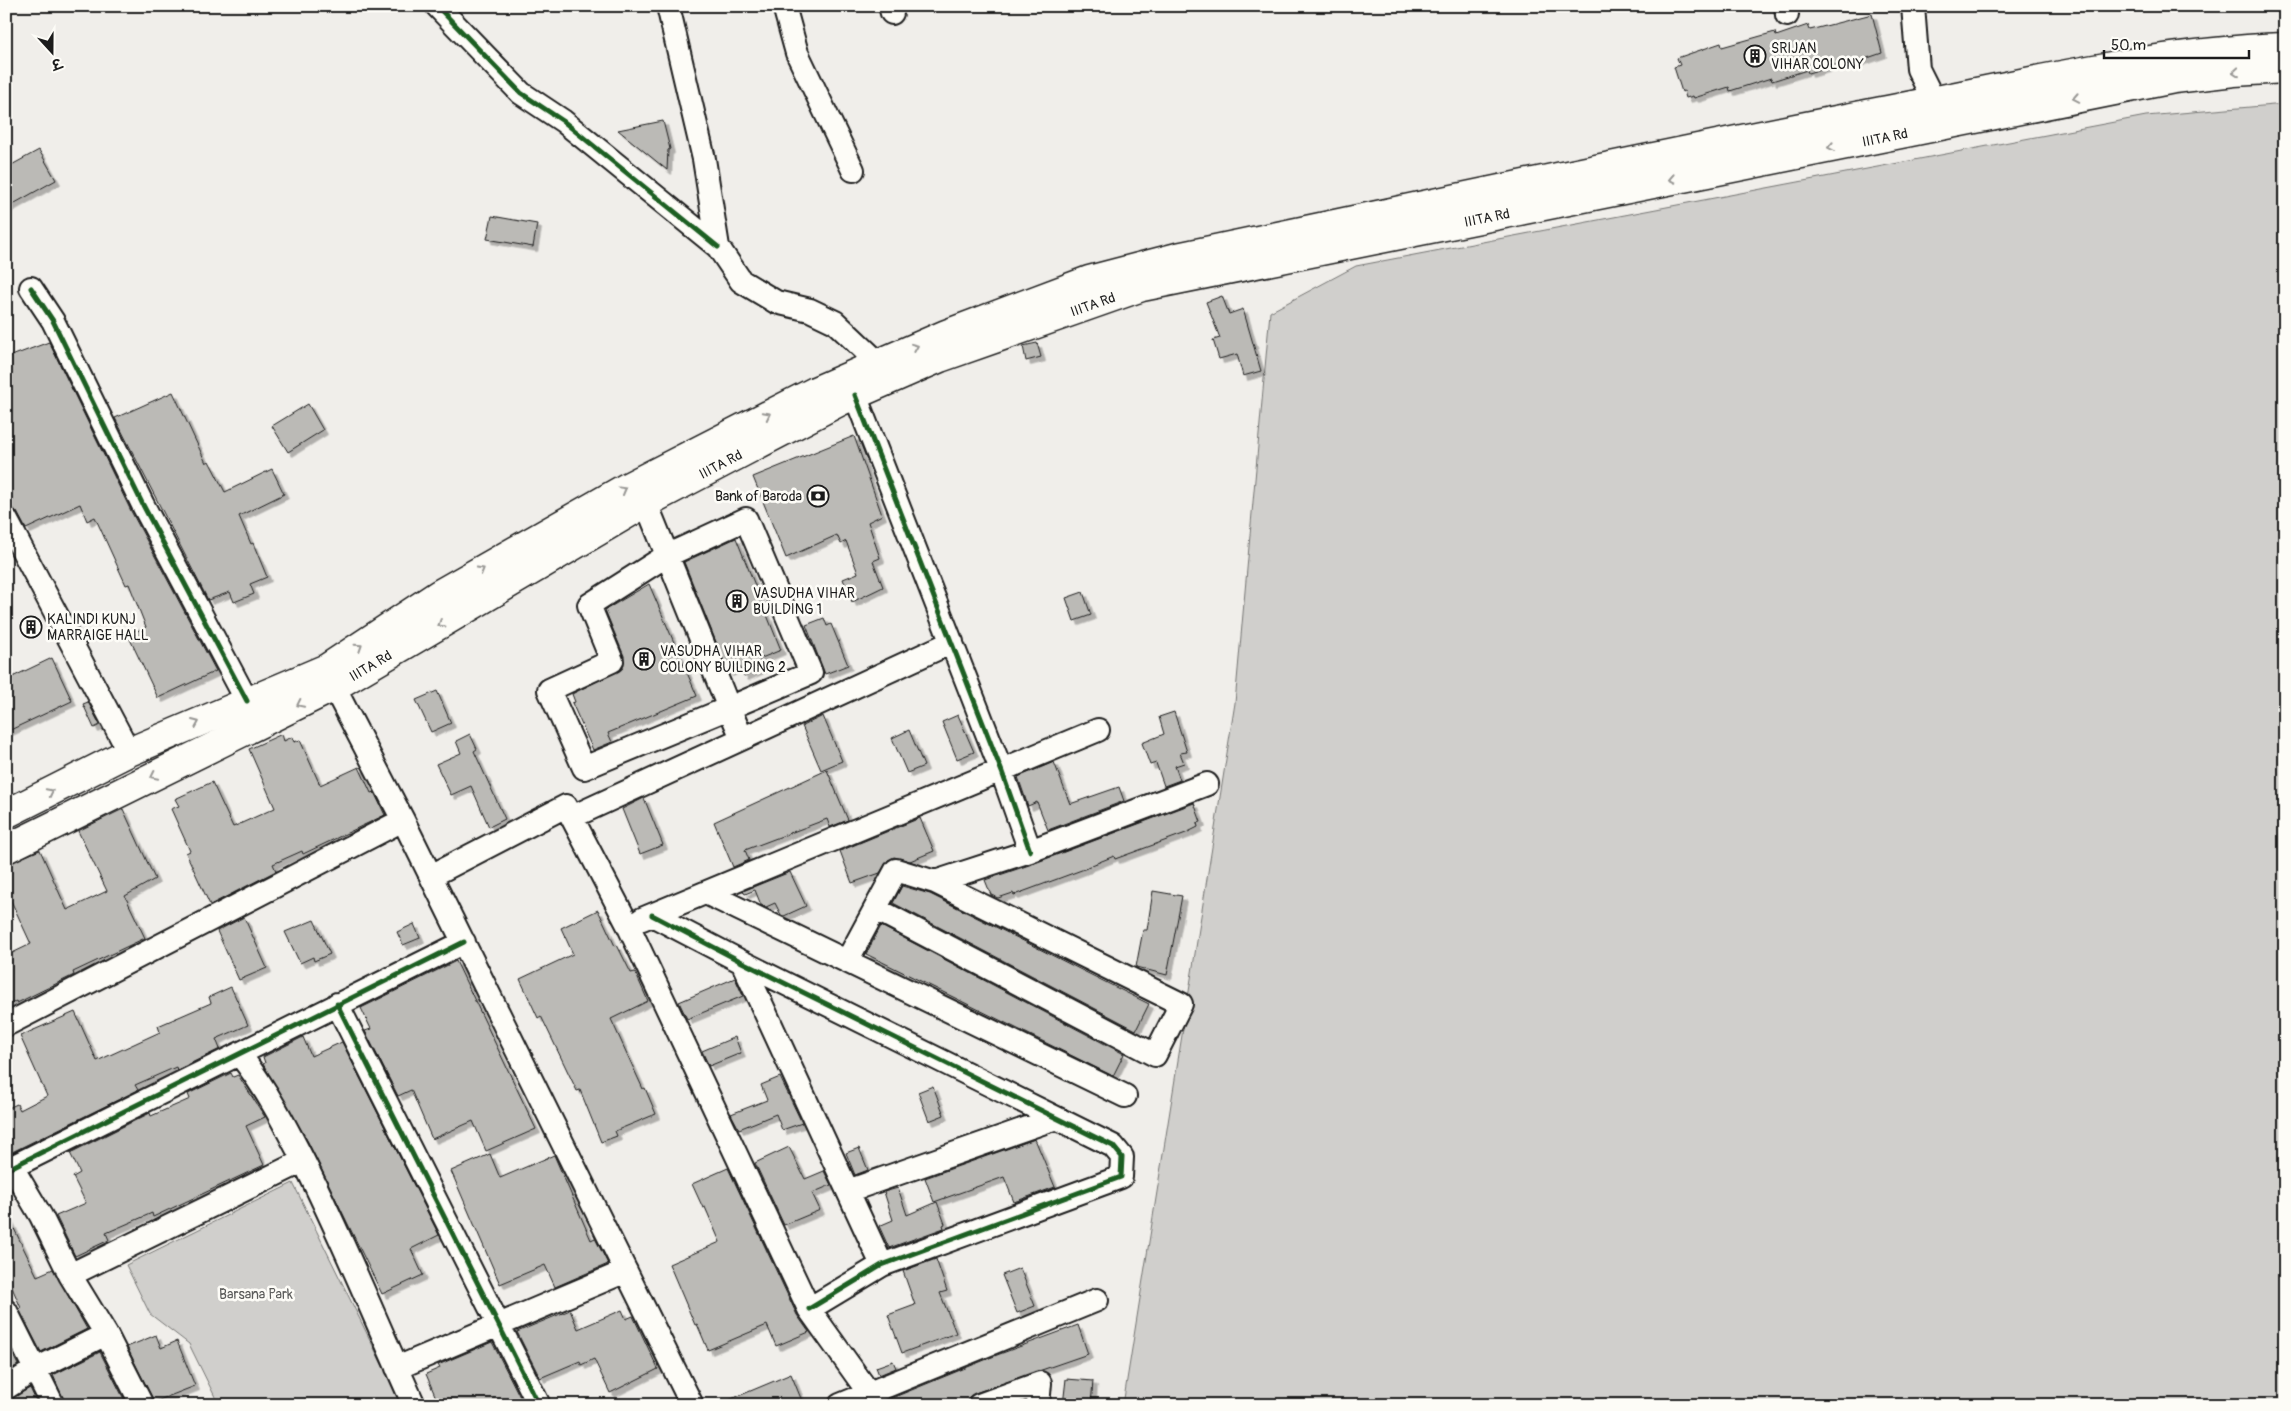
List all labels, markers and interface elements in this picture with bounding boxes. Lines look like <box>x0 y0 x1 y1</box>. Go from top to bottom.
north arrow <box>28 28 78 78</box>
scale bar <box>2104 28 2248 60</box>
text: 50 m <box>2111 36 2146 55</box>
place label: SRIJAN VIHAR COLONY <box>1771 40 1864 73</box>
building icon: SRIJAN VIHAR COLONY <box>1743 44 1767 68</box>
text: उ <box>48 53 66 74</box>
one-way arrow <box>2232 66 2240 77</box>
one-way arrow <box>2072 93 2080 103</box>
street label: IIITA Rd <box>1861 125 1910 151</box>
one-way arrow <box>1826 142 1835 152</box>
one-way arrow <box>1667 174 1676 184</box>
street label: IIITA Rd <box>1463 205 1512 231</box>
street label: IIITA Rd <box>1068 289 1118 320</box>
one-way arrow <box>910 343 918 353</box>
one-way arrow <box>762 411 771 421</box>
street label: IIITA Rd <box>696 446 745 483</box>
bank icon: Bank of Baroda <box>806 484 830 508</box>
one-way arrow <box>617 486 626 496</box>
place label: Bank of Baroda <box>715 488 802 505</box>
one-way arrow <box>476 566 485 576</box>
place label: VASUDHA VIHAR BUILDING 1 <box>753 585 855 618</box>
building icon: VASUDHA VIHAR BUILDING 1 <box>725 589 749 613</box>
place label: KALINDI KUNJ MARRAIGE HALL <box>47 611 149 644</box>
building icon: KALINDI KUNJ MARRAIGE HALL <box>19 615 43 639</box>
one-way arrow <box>437 617 446 627</box>
place label: VASUDHA VIHAR COLONY BUILDING 2 <box>660 643 786 676</box>
one-way arrow <box>353 644 363 653</box>
street label: IIITA Rd <box>346 647 395 685</box>
building icon: VASUDHA VIHAR COLONY BUILDING 2 <box>632 647 656 671</box>
one-way arrow <box>296 698 305 708</box>
one-way arrow <box>192 718 200 728</box>
one-way arrow <box>150 770 159 780</box>
one-way arrow <box>44 788 53 798</box>
park label: Barsana Park <box>219 1286 293 1303</box>

